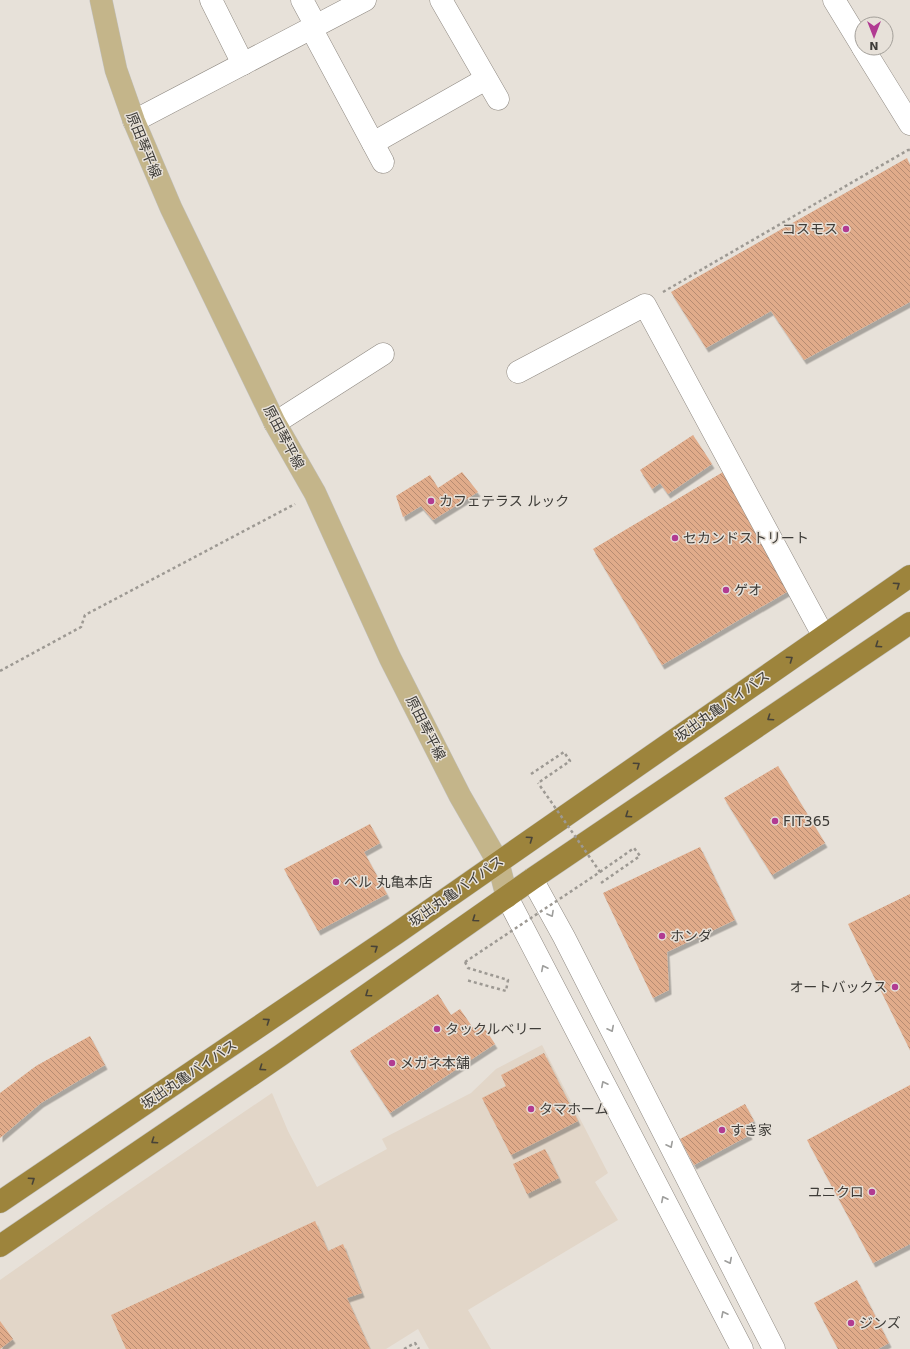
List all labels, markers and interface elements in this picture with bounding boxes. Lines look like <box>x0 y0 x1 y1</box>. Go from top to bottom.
north arrow <box>854 16 894 56</box>
text: N <box>869 39 879 52</box>
street label: 原田琴平線 <box>123 110 165 180</box>
place label: コスモス <box>782 221 838 237</box>
marker: コスモス <box>841 224 851 234</box>
street label: 原田琴平線 <box>261 402 307 472</box>
place label: カフェテラス ルック <box>439 493 569 509</box>
marker: カフェテラス ルック <box>426 496 436 506</box>
place label: セカンドストリート <box>683 530 809 546</box>
marker: セカンドストリート <box>670 533 680 543</box>
place label: ゲオ <box>734 582 762 598</box>
one-way arrow <box>892 583 899 590</box>
marker: ゲオ <box>721 585 731 595</box>
one-way arrow <box>875 640 882 648</box>
one-way arrow <box>785 657 792 664</box>
street label: 坂出丸亀バイパス <box>672 667 772 745</box>
street label: 原田琴平線 <box>403 693 449 763</box>
one-way arrow <box>767 713 774 721</box>
one-way arrow <box>633 762 640 770</box>
one-way arrow <box>625 810 632 817</box>
place label: FIT365 <box>783 813 830 829</box>
marker: FIT365 <box>770 816 780 826</box>
one-way arrow <box>526 837 533 844</box>
street label: 坂出丸亀バイパス <box>406 852 506 930</box>
place label: ベル 丸亀本店 <box>344 874 432 890</box>
marker: ベル 丸亀本店 <box>331 877 341 887</box>
one-way arrow <box>547 910 554 917</box>
one-way arrow <box>472 914 479 922</box>
place label: ホンダ <box>670 928 712 944</box>
marker: ホンダ <box>657 931 667 941</box>
one-way arrow <box>371 945 378 953</box>
one-way arrow <box>542 965 549 973</box>
place label: オートバックス <box>789 979 887 995</box>
marker: オートバックス <box>890 982 900 992</box>
one-way arrow <box>366 989 373 996</box>
one-way arrow <box>263 1018 270 1026</box>
place label: タックルベリー <box>445 1021 543 1037</box>
marker: タックルベリー <box>432 1024 442 1034</box>
one-way arrow <box>606 1025 614 1032</box>
street label: 坂出丸亀バイパス <box>138 1036 240 1112</box>
place label: メガネ本舗 <box>400 1055 470 1071</box>
marker: メガネ本舗 <box>387 1058 397 1068</box>
one-way arrow <box>259 1063 266 1071</box>
one-way arrow <box>601 1081 609 1088</box>
place label: タマホーム <box>539 1101 609 1117</box>
marker: タマホーム <box>526 1104 536 1114</box>
place label: すき家 <box>730 1122 772 1138</box>
marker: すき家 <box>717 1125 727 1135</box>
one-way arrow <box>151 1136 158 1144</box>
one-way arrow <box>665 1141 673 1148</box>
one-way arrow <box>28 1178 35 1185</box>
place label: ユニクロ <box>808 1184 864 1200</box>
marker: ユニクロ <box>867 1187 877 1197</box>
one-way arrow <box>661 1196 669 1203</box>
one-way arrow <box>724 1256 732 1264</box>
one-way arrow <box>721 1311 729 1319</box>
place label: ジンズ <box>859 1315 901 1331</box>
marker: ジンズ <box>846 1318 856 1328</box>

